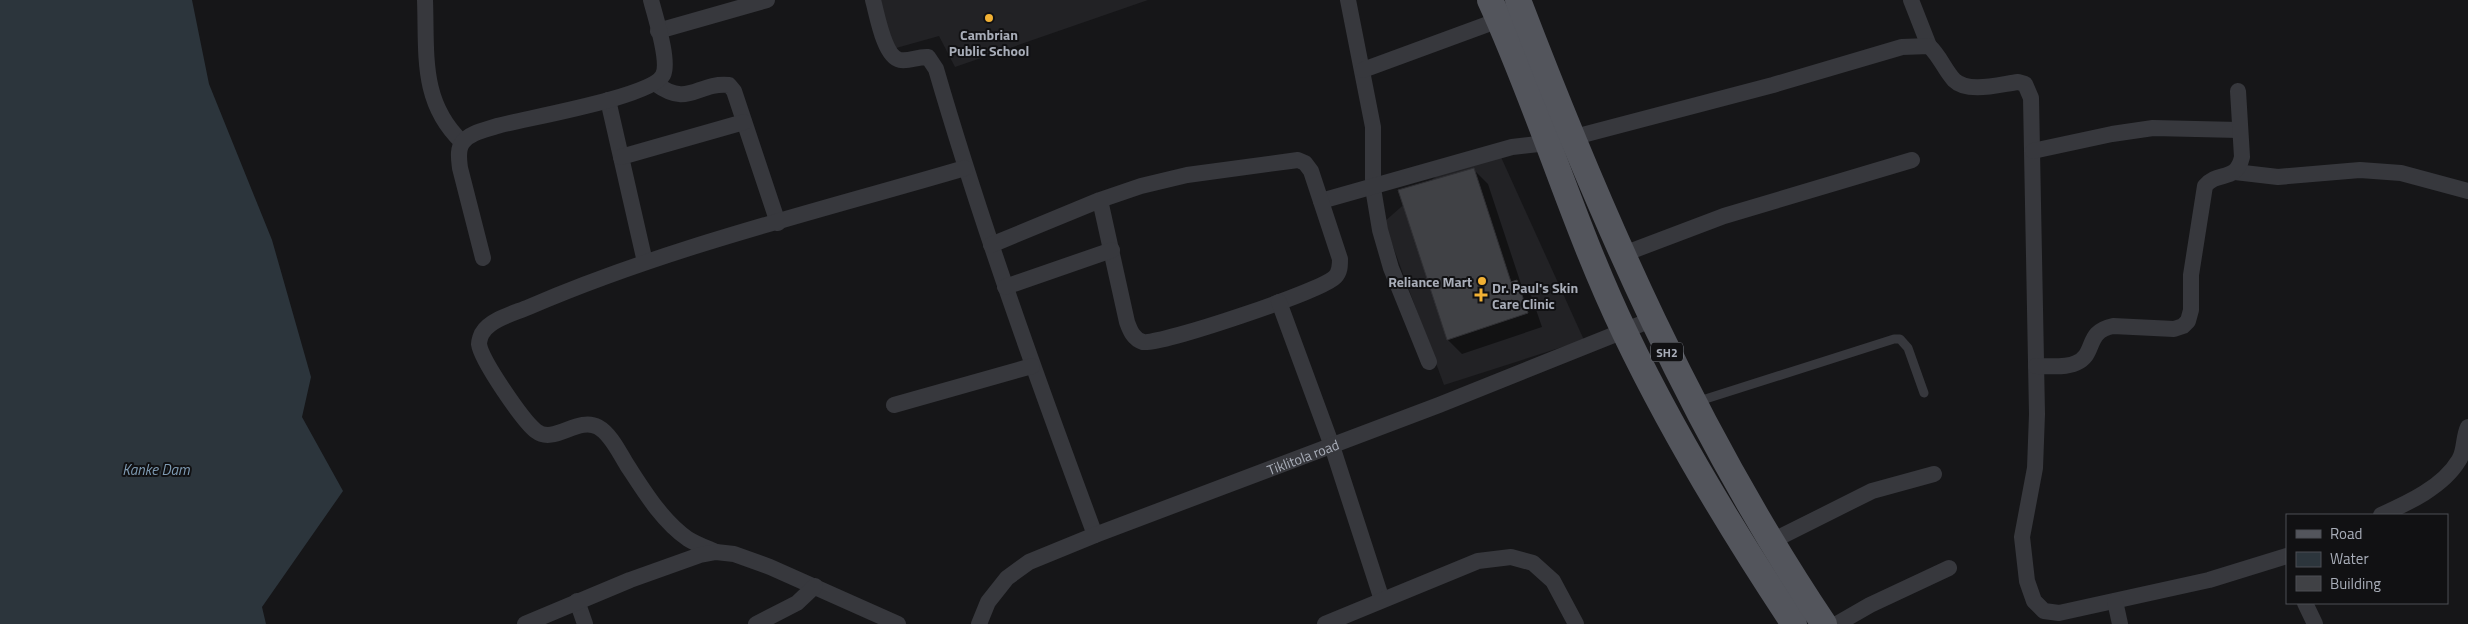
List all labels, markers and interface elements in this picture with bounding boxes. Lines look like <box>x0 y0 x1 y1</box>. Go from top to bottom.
marker: Cambrian Public School <box>983 12 995 24</box>
place label: Cambrian Public School <box>949 24 1029 61</box>
place label: Reliance Mart <box>1388 271 1472 292</box>
marker: Reliance Mart <box>1476 275 1488 287</box>
place label: Dr. Paul's Skin Care Clinic <box>1492 277 1578 314</box>
marker: Dr. Paul's Skin Care Clinic <box>1474 288 1488 302</box>
road number: SH2 <box>1651 342 1683 362</box>
street label: Tiklitola road <box>1264 433 1342 480</box>
water label: Kanke Dam <box>122 458 190 481</box>
legend <box>2286 514 2448 604</box>
text: Road <box>2330 522 2362 545</box>
text: Water <box>2330 547 2369 570</box>
text: Building <box>2330 572 2381 595</box>

